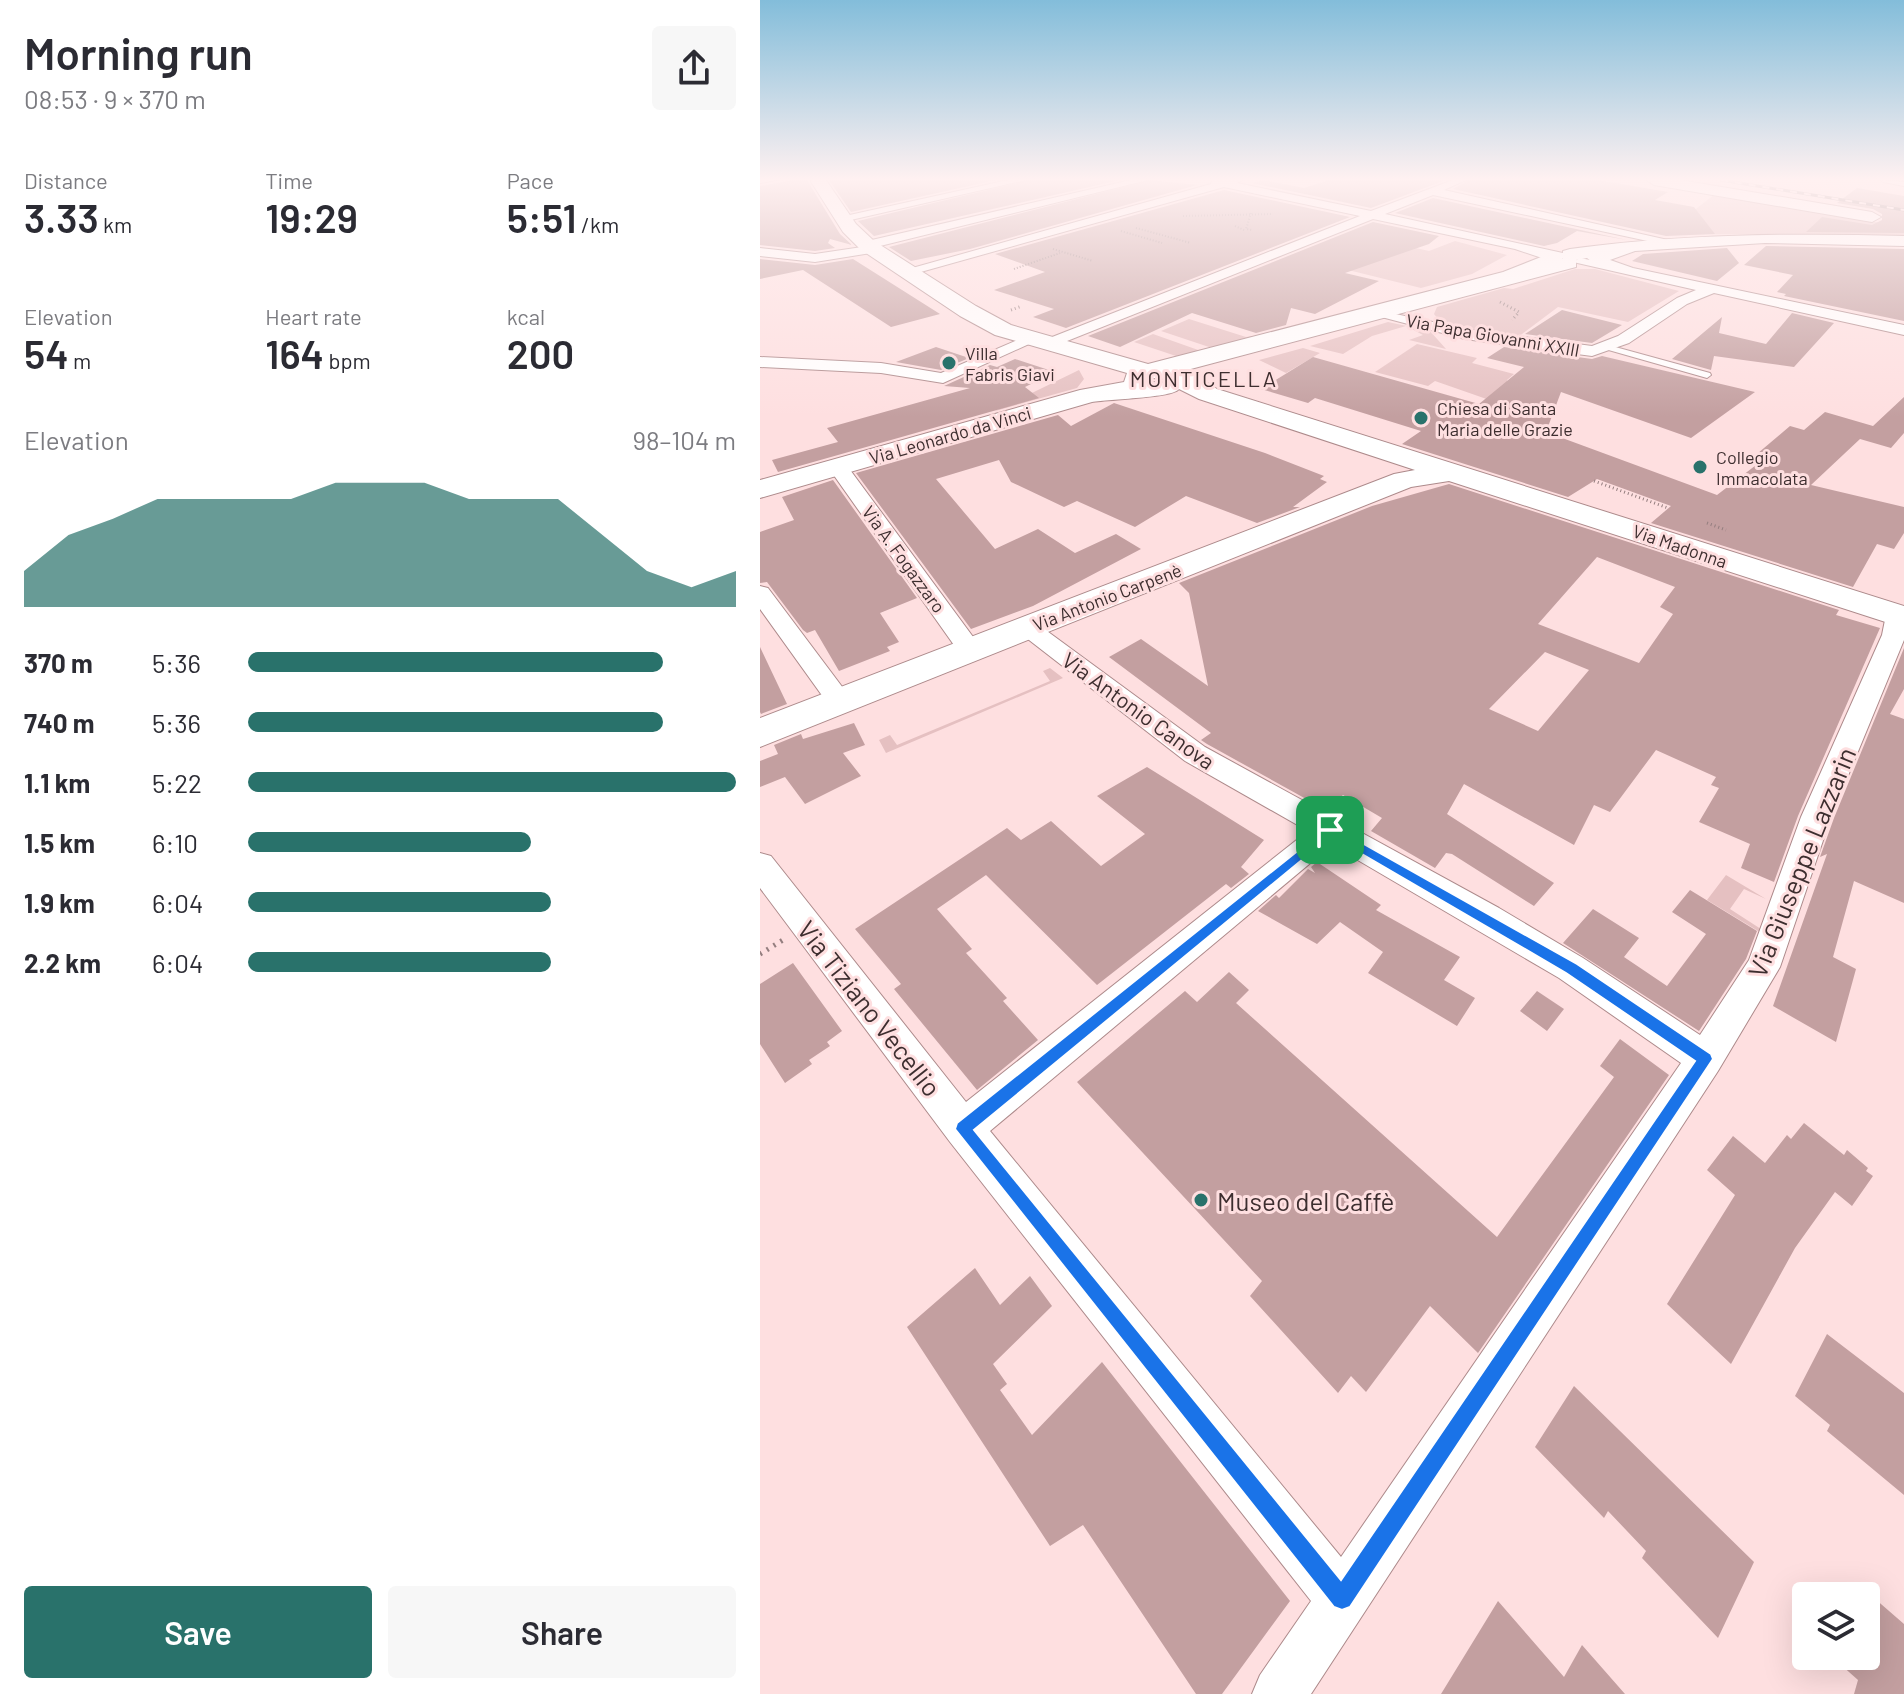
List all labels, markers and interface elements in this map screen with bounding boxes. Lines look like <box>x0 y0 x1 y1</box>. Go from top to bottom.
text: Morning run <box>24 26 253 79</box>
button: share <box>652 26 736 110</box>
text: 08:53 · 9 × 370 m <box>24 83 206 114</box>
text: Distance <box>24 167 108 193</box>
text: Time <box>265 167 313 193</box>
text: Pace <box>507 167 554 193</box>
text: 3.33 <box>24 193 99 241</box>
text: 19:29 <box>265 193 358 241</box>
text: 5:51 <box>507 193 577 241</box>
text: km <box>99 211 132 237</box>
text: /km <box>577 211 619 237</box>
text: Elevation <box>24 303 113 329</box>
text: Heart rate <box>265 303 362 329</box>
text: kcal <box>507 303 545 329</box>
street label: Via Papa Giovanni XXIII <box>1404 309 1582 361</box>
text: 54 <box>24 329 69 377</box>
text: 164 <box>265 329 324 377</box>
text: 200 <box>507 329 574 377</box>
place label: Villa Fabris Giavi <box>965 342 1055 385</box>
text: m <box>69 347 91 373</box>
text: bpm <box>324 347 371 373</box>
marker: Villa Fabris Giavi <box>940 354 958 372</box>
district label: MONTICELLA <box>1130 365 1278 391</box>
place label: Chiesa di Santa Maria delle Grazie <box>1437 397 1573 440</box>
street label: Via Leonardo da Vinci <box>866 401 1034 469</box>
marker: Chiesa di Santa Maria delle Grazie <box>1412 409 1430 427</box>
text: Elevation <box>24 424 129 455</box>
text: 98–104 m <box>632 424 736 455</box>
place label: Collegio Immacolata <box>1716 446 1808 489</box>
marker: Collegio Immacolata <box>1691 458 1709 476</box>
street label: Via A. Fogazzaro <box>858 501 950 617</box>
street label: Via Madonna <box>1630 520 1730 572</box>
street label: Via Antonio Carpenè <box>1030 559 1184 635</box>
street label: Via Antonio Canova <box>1058 646 1220 774</box>
text: 370 m <box>24 647 93 678</box>
text: 5:36 <box>152 647 201 678</box>
text: 740 m <box>24 707 94 738</box>
text: 5:36 <box>152 707 201 738</box>
street label: Via Giuseppe Lazzarin <box>1741 742 1861 982</box>
text: 1.1 km <box>24 767 90 798</box>
text: 5:22 <box>152 767 202 798</box>
pin <box>1296 796 1364 864</box>
icon: arrive <box>1308 808 1352 852</box>
text: 1.5 km <box>24 827 95 858</box>
text: 6:10 <box>152 827 198 858</box>
text: 1.9 km <box>24 887 95 918</box>
text: 6:04 <box>152 887 203 918</box>
street label: Via Tiziano Vecellio <box>792 914 948 1102</box>
text: 2.2 km <box>24 947 101 978</box>
text: 6:04 <box>152 947 203 978</box>
place label: Museo del Caffè <box>1217 1185 1394 1216</box>
marker: Museo del Caffè <box>1192 1191 1210 1209</box>
map controls <box>1792 1582 1880 1670</box>
button: layers <box>1792 1582 1880 1670</box>
button: Save <box>24 1586 372 1678</box>
button: Share <box>388 1586 736 1678</box>

